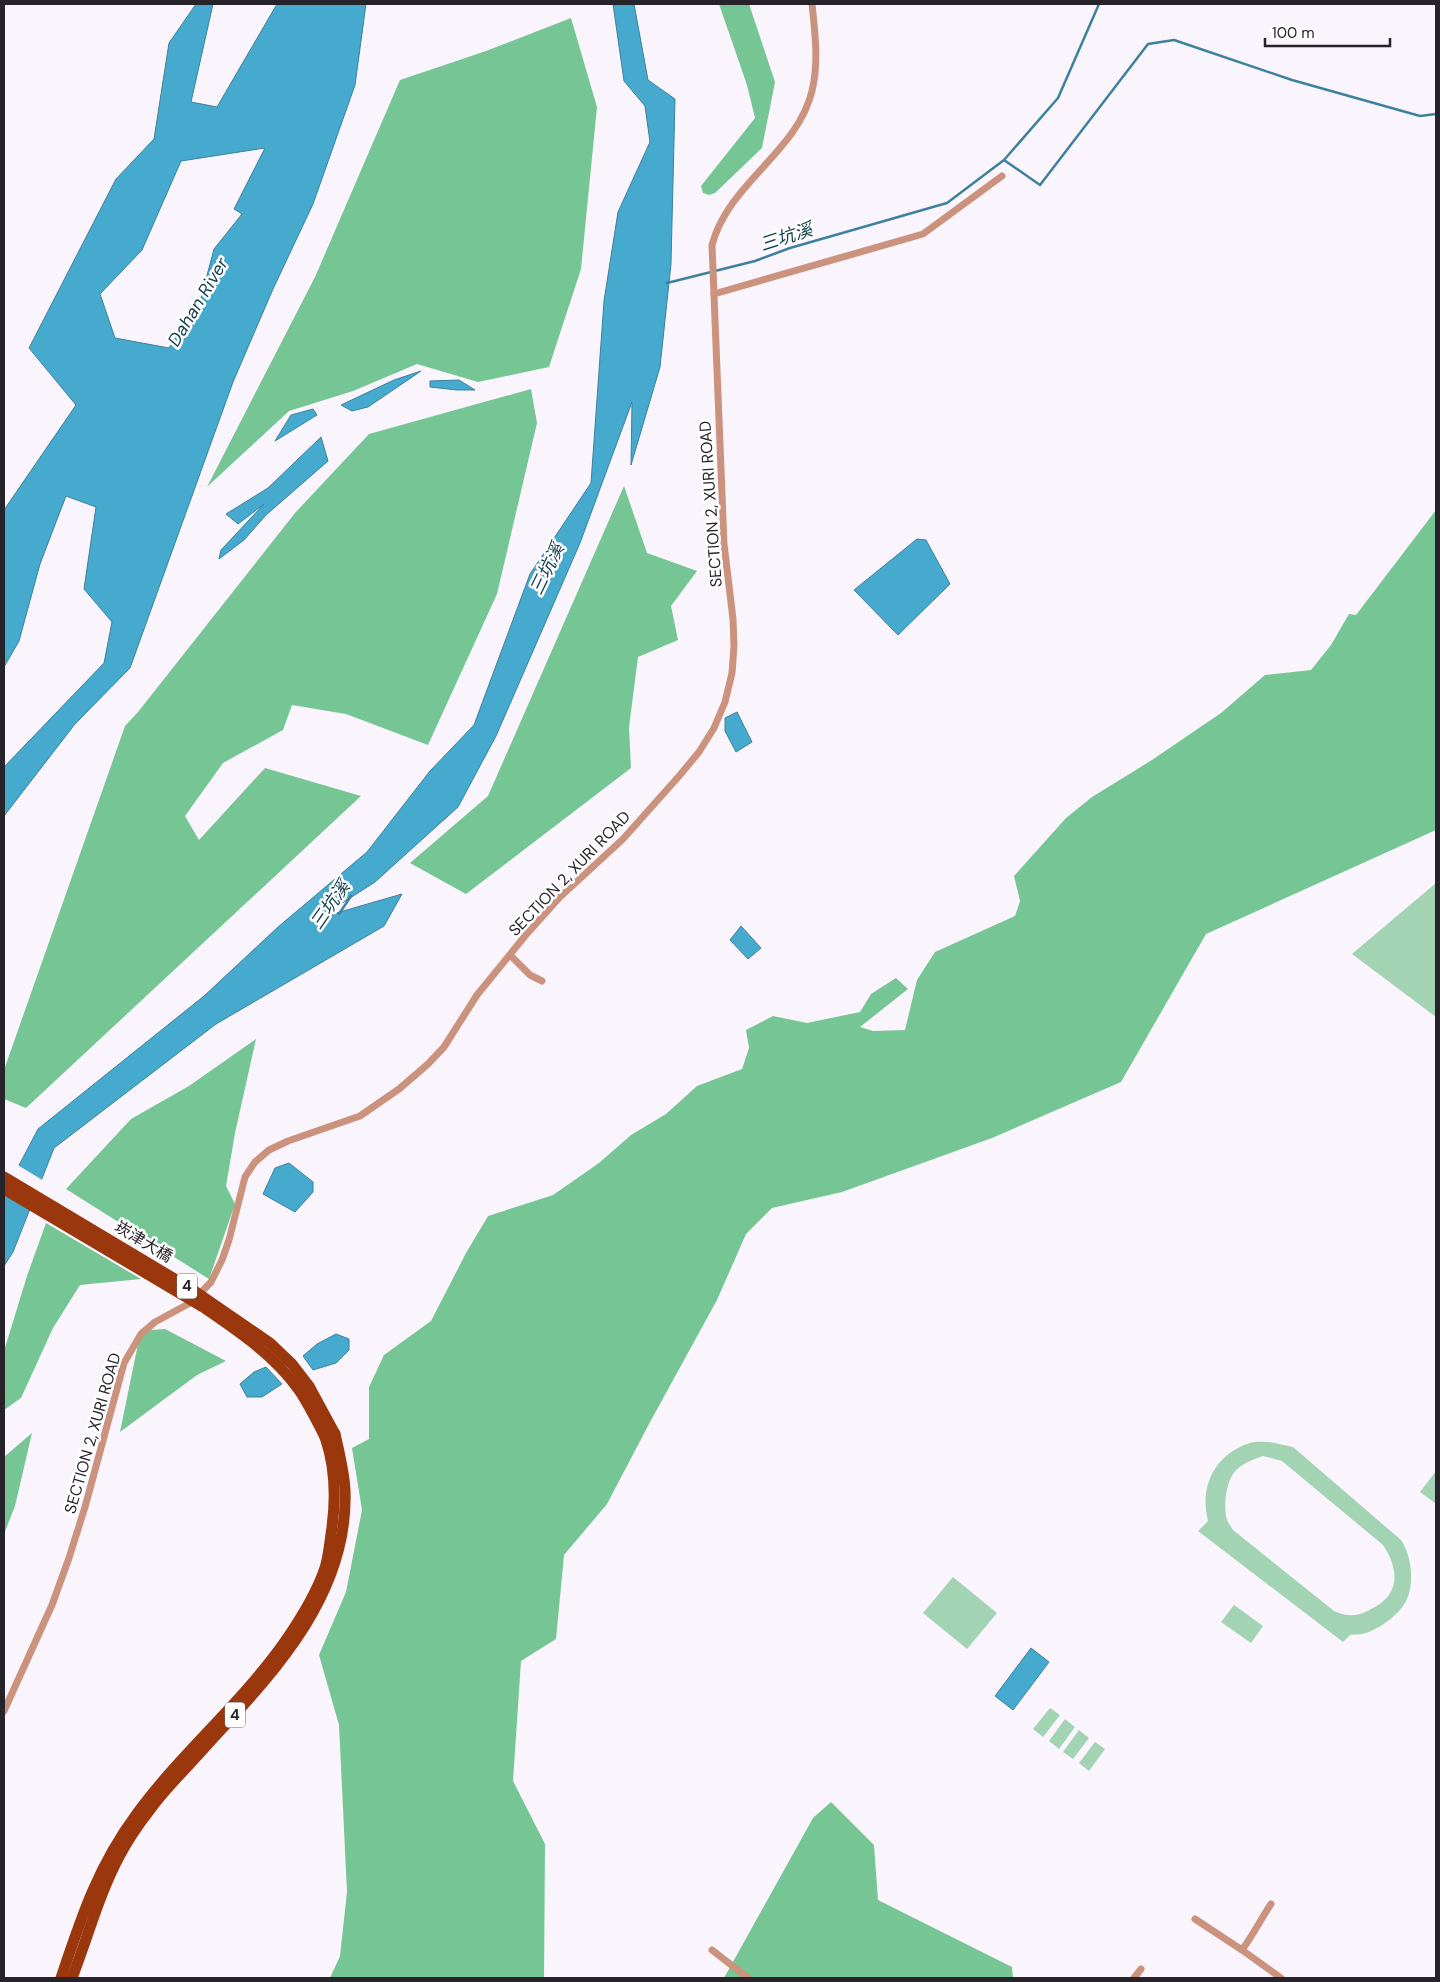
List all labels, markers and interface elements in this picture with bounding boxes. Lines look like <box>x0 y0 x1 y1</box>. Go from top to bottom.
scale bar <box>1265 15 1390 47</box>
text: 100 m <box>1272 23 1315 43</box>
water label: 三坑溪 <box>757 216 818 257</box>
water label: Dahan River <box>162 252 235 351</box>
street label: SECTION 2, XURI ROAD <box>694 420 727 588</box>
water label: 三坑溪 <box>524 537 571 599</box>
street label: SECTION 2, XURI ROAD <box>504 806 635 941</box>
water label: 三坑溪 <box>305 874 357 934</box>
street label: 崁津大橋 <box>111 1216 177 1267</box>
road number: 4 <box>177 1274 197 1298</box>
street label: SECTION 2, XURI ROAD <box>59 1350 126 1516</box>
road number: 4 <box>225 1702 245 1728</box>

